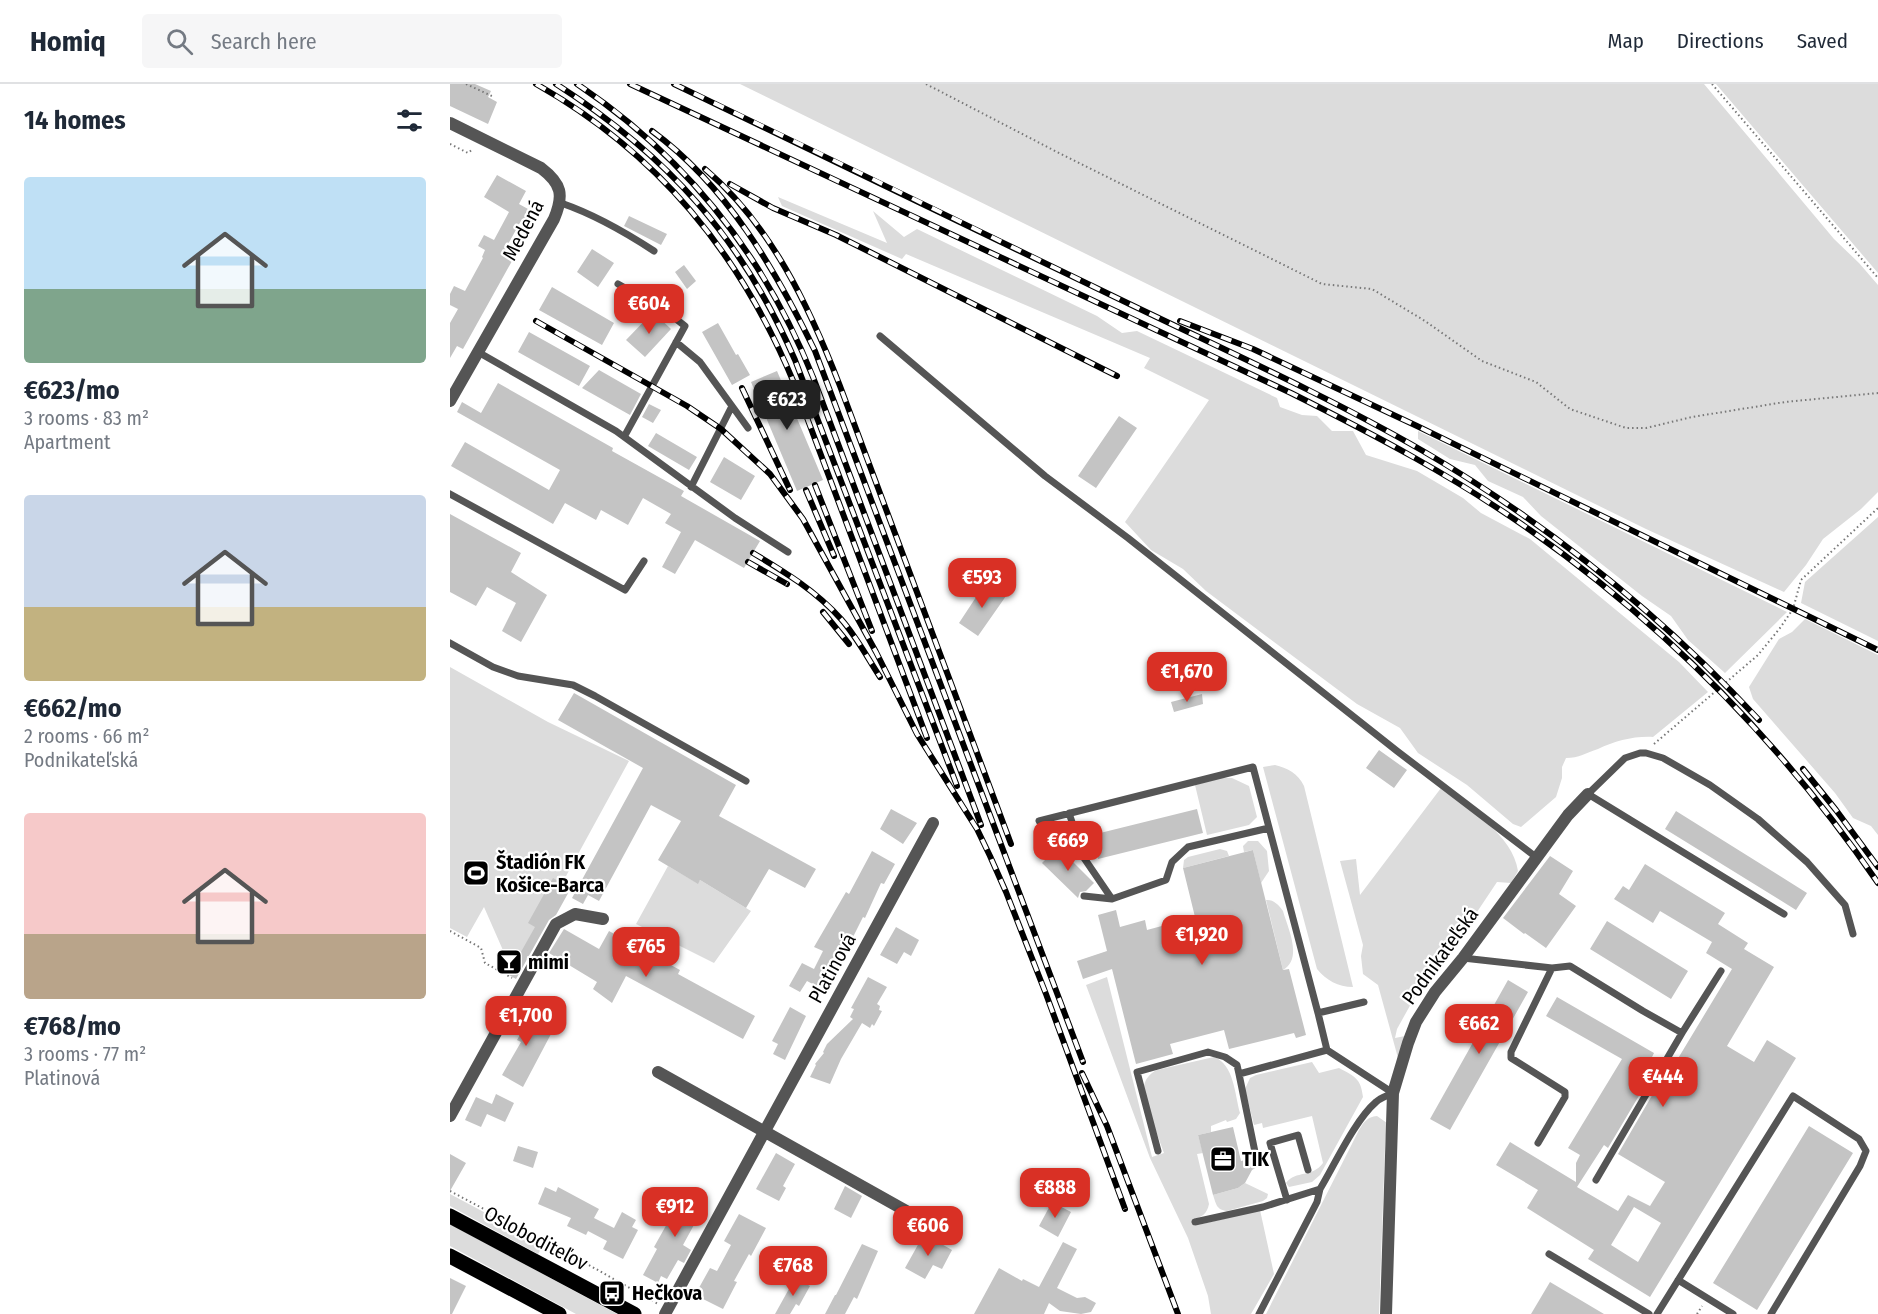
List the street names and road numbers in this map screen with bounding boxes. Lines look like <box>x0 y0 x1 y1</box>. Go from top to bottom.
street label: Medená <box>497 196 549 264</box>
street label: Podnikateľská <box>1397 903 1483 1009</box>
street label: Platinová <box>803 929 861 1007</box>
street label: Osloboditeľov <box>480 1201 592 1275</box>

